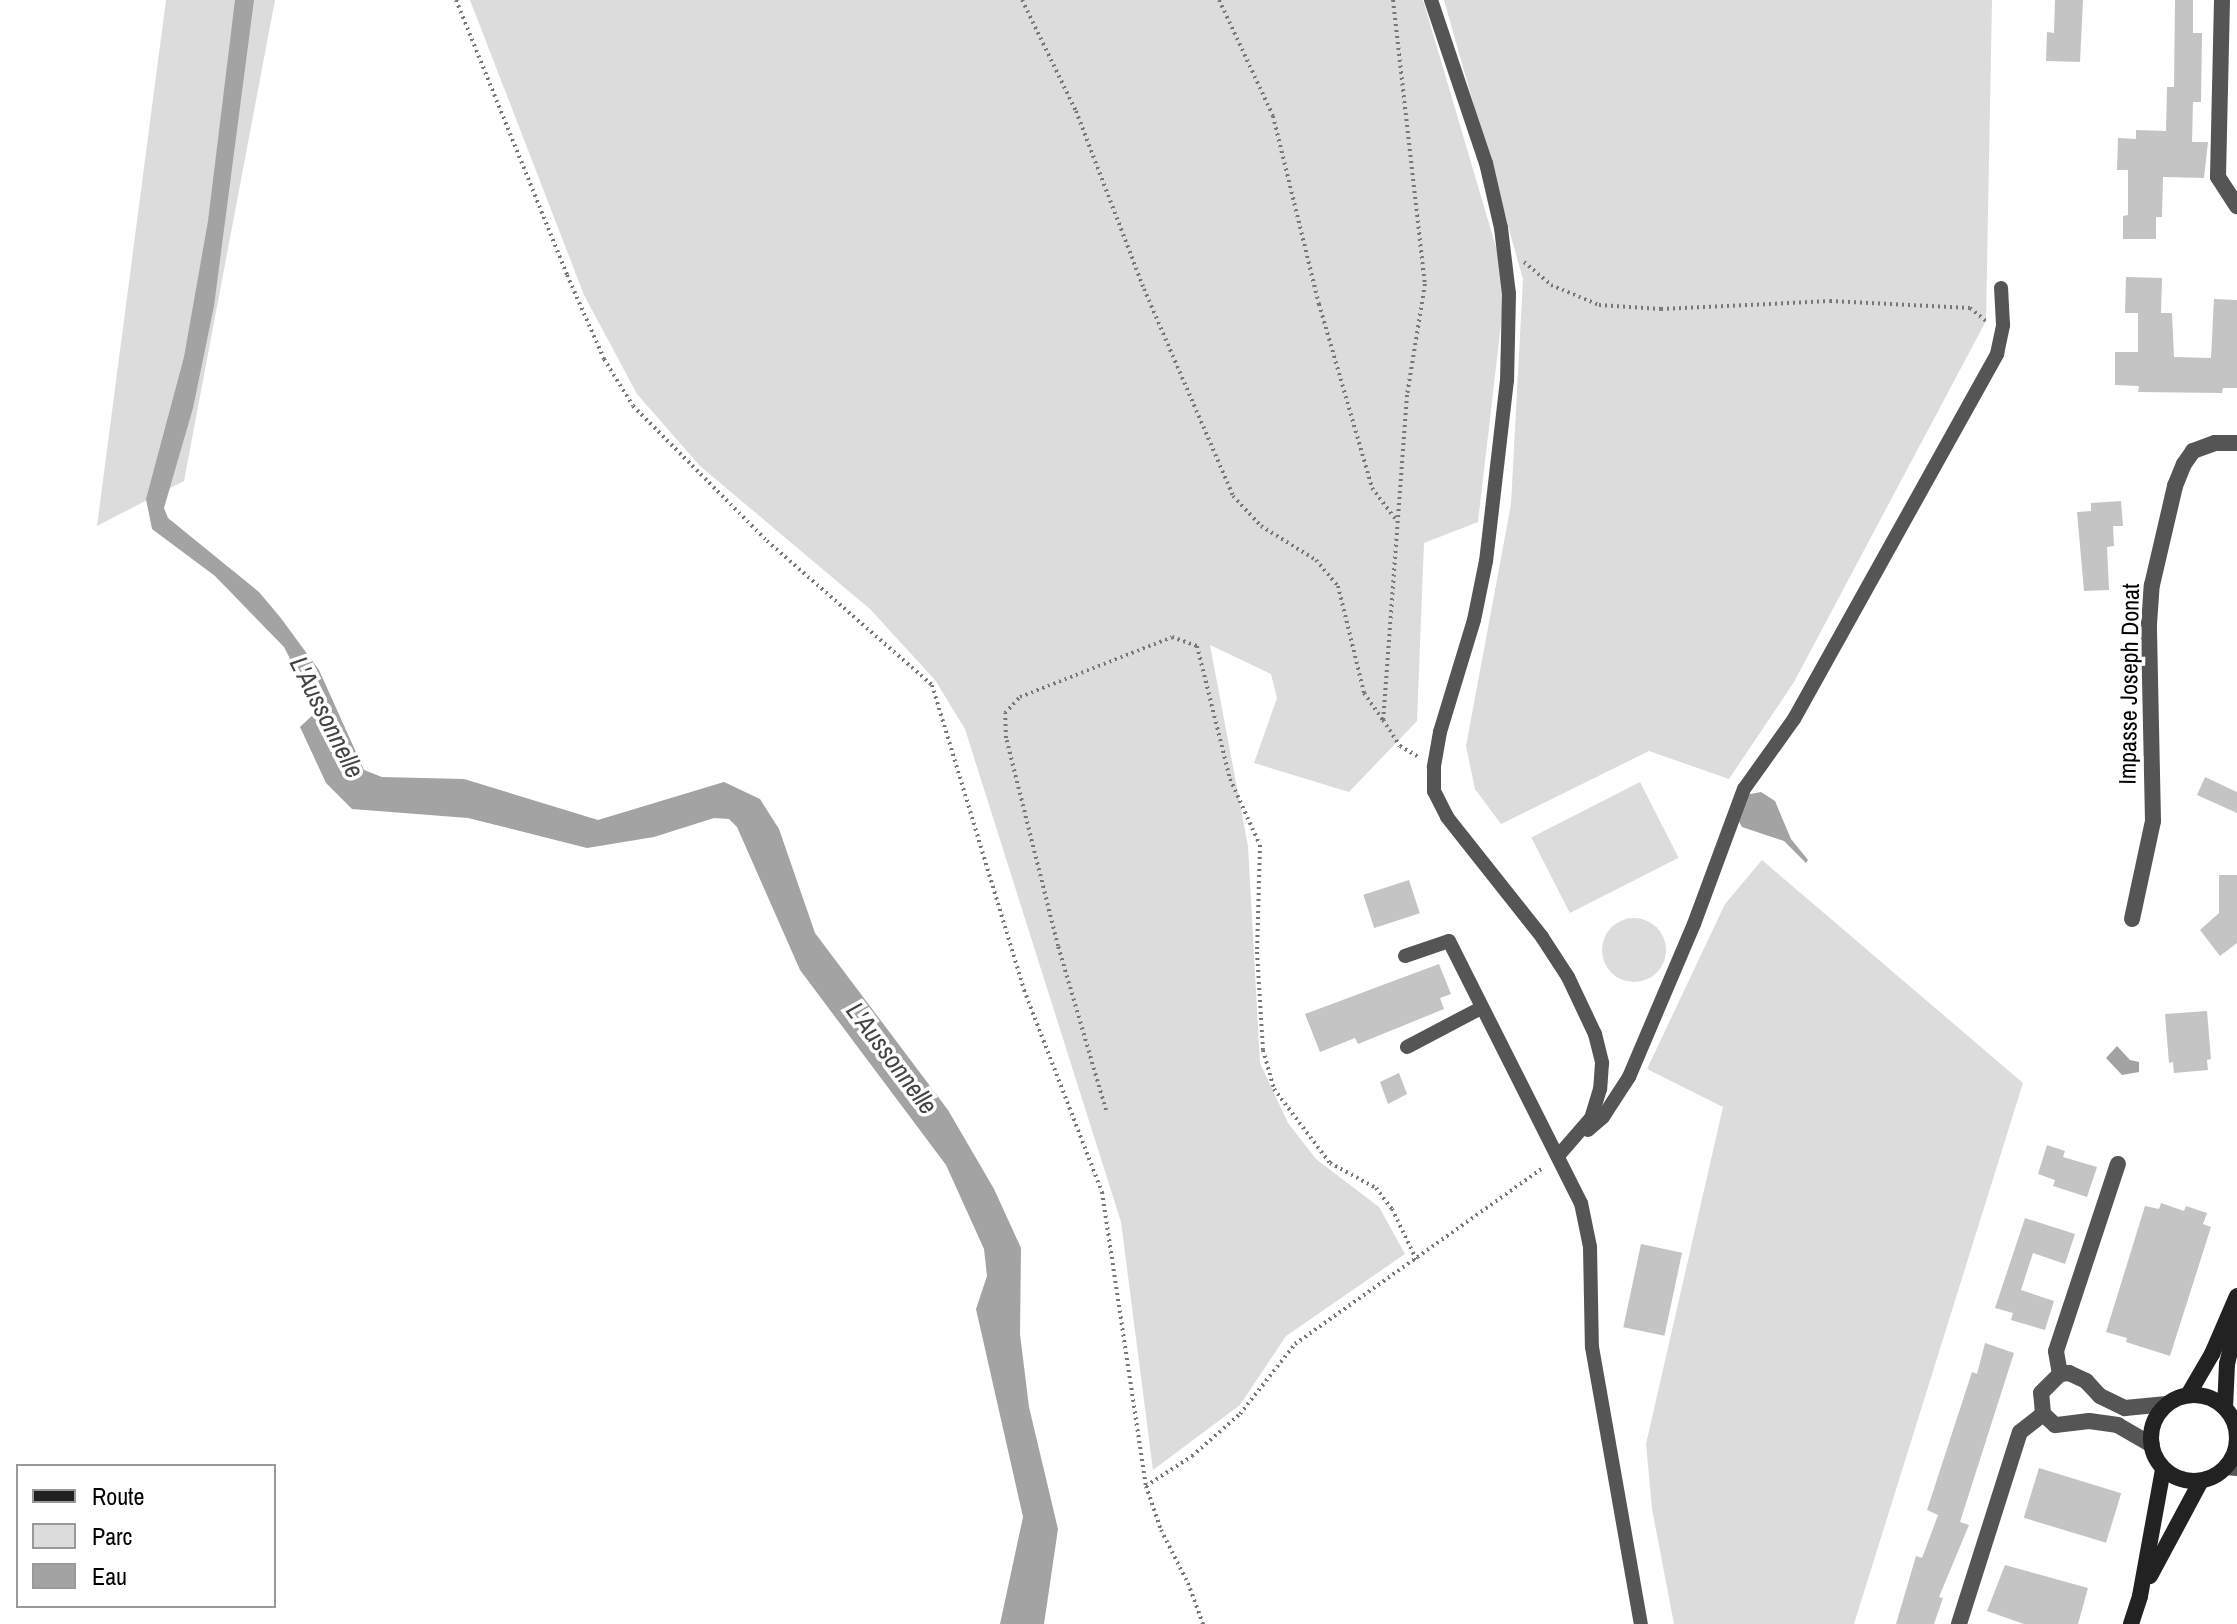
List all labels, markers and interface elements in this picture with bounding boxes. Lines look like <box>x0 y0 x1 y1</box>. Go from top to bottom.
street label: Impasse Joseph Donat <box>2113 583 2145 785</box>
water label: L'Aussonnelle <box>283 651 371 783</box>
water label: L'Aussonnelle <box>840 996 944 1120</box>
legend <box>16 1464 276 1608</box>
text: Route <box>92 1480 145 1512</box>
text: Parc <box>92 1520 132 1552</box>
text: Eau <box>92 1560 127 1592</box>

